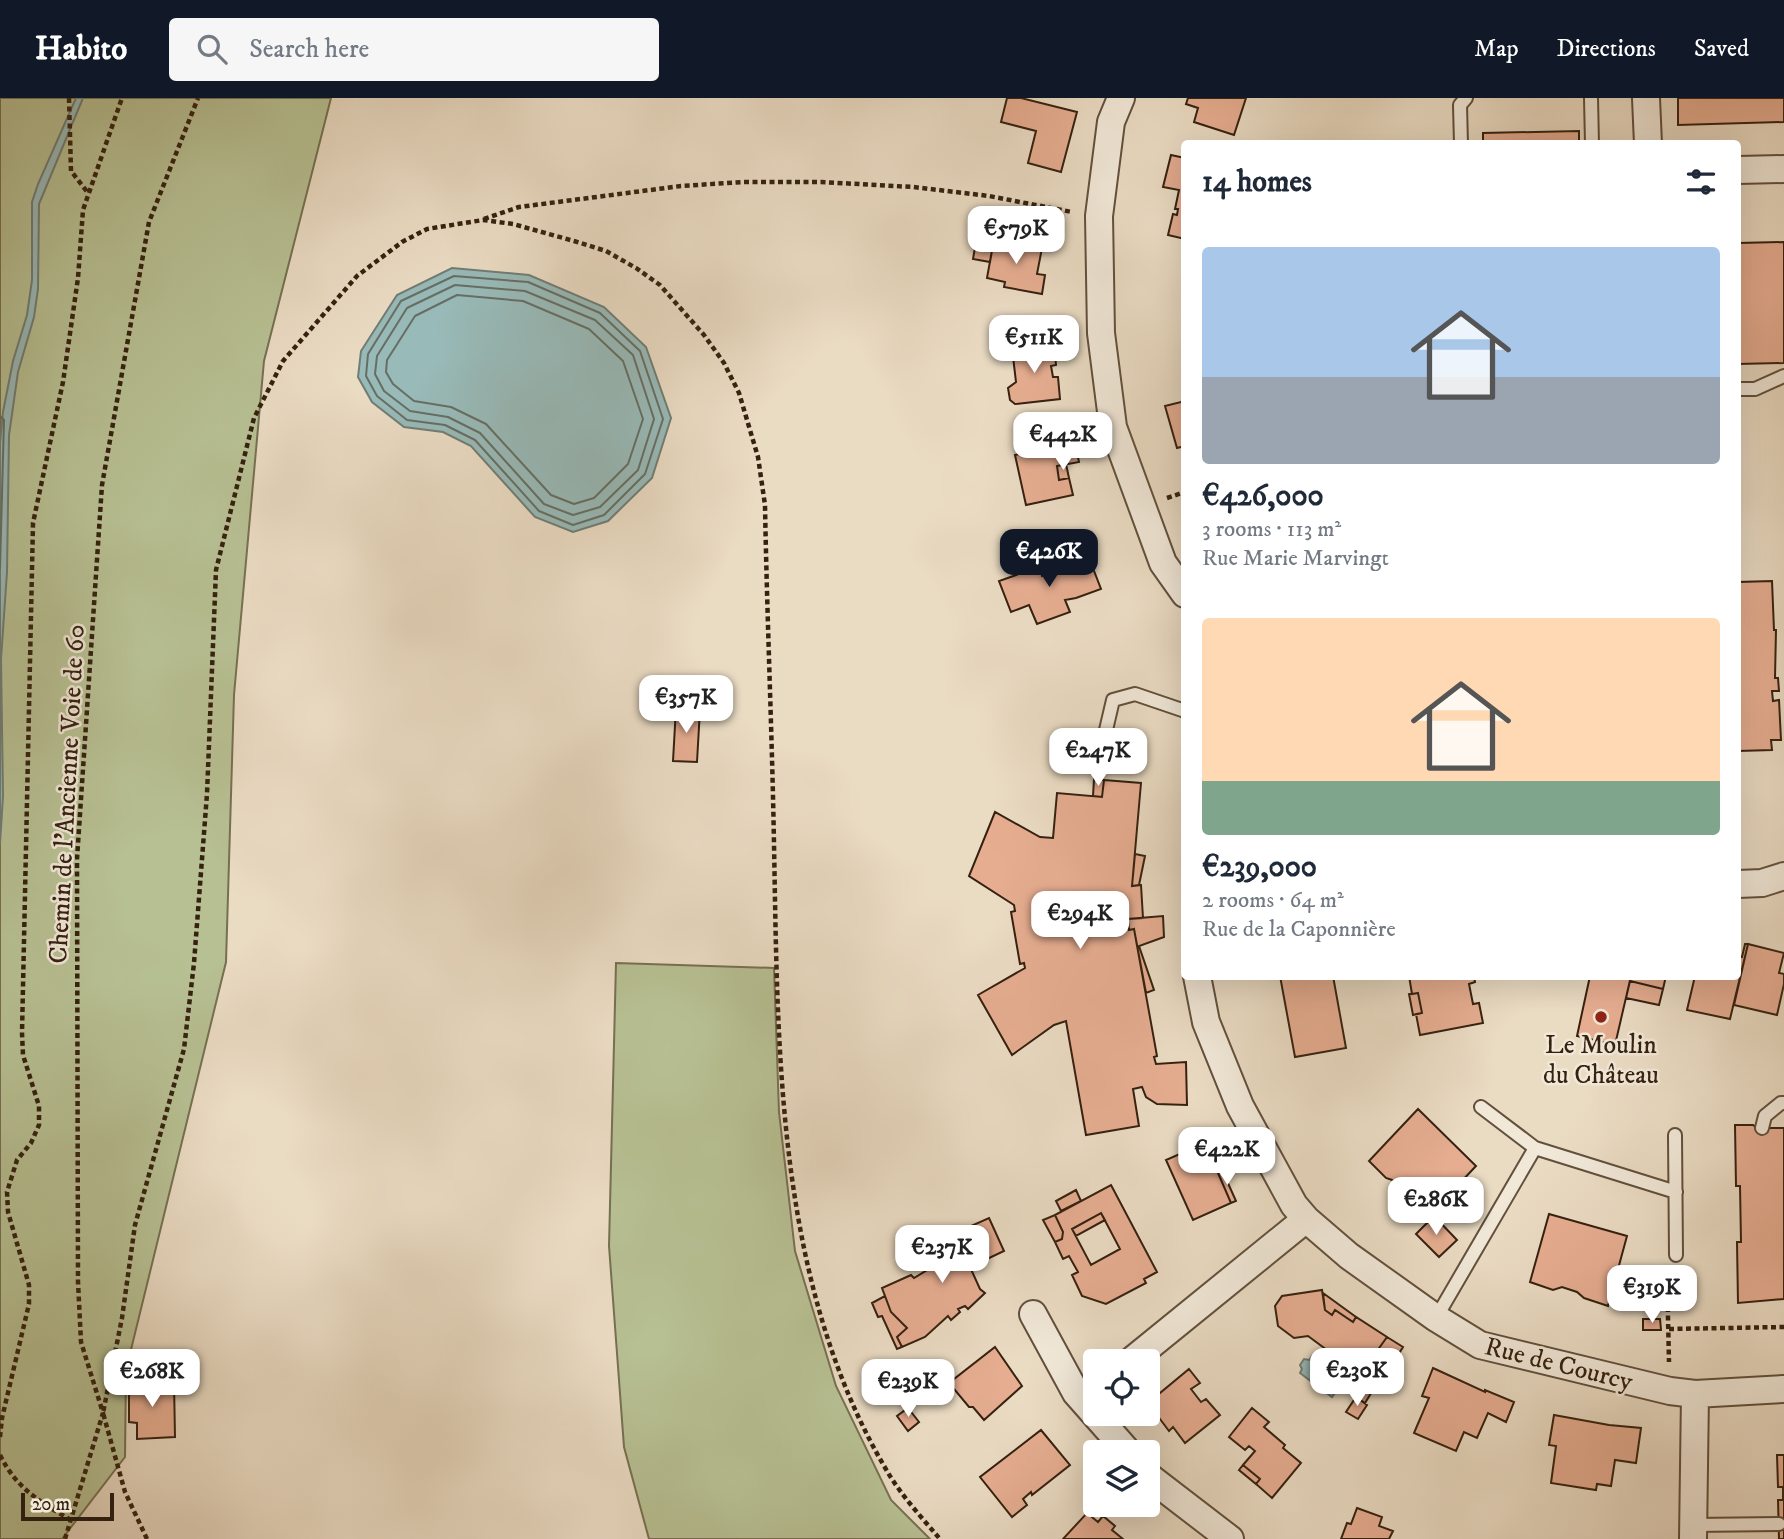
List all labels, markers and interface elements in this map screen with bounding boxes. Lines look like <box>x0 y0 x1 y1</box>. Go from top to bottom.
search box <box>169 18 659 81</box>
text: Habito <box>35 29 127 70</box>
icon: search <box>193 30 231 68</box>
text: Search here <box>249 33 369 66</box>
text: Map <box>1474 34 1519 64</box>
text: Directions <box>1557 34 1656 64</box>
text: Saved <box>1694 34 1749 64</box>
icon: filters <box>1682 163 1720 201</box>
text: 14 homes <box>1202 164 1312 201</box>
pin: €579K <box>967 206 1065 266</box>
text: €579K <box>984 214 1048 243</box>
icon: home <box>1398 292 1524 418</box>
pin: €511K <box>985 316 1083 375</box>
text: €511K <box>1005 323 1063 352</box>
pin: €442K <box>1014 412 1112 472</box>
text: €442K <box>1029 420 1097 449</box>
text: €426,000 <box>1202 478 1324 515</box>
text: 3 rooms · 113 m² <box>1202 515 1341 544</box>
pin: €426K <box>1000 530 1098 589</box>
text: €426K <box>1016 537 1082 566</box>
text: Rue Marie Marvingt <box>1202 544 1389 573</box>
street label: Chemin de l'Ancienne Voie de 60 <box>42 624 93 965</box>
icon: home <box>1398 663 1524 789</box>
pin: €357K <box>637 676 735 735</box>
text: €357K <box>655 683 717 712</box>
pin: €247K <box>1049 728 1147 788</box>
text: €247K <box>1065 736 1131 765</box>
text: €239,000 <box>1202 849 1317 886</box>
text: 2 rooms · 64 m² <box>1202 886 1344 915</box>
pin: €294K <box>1031 892 1129 951</box>
text: €294K <box>1047 899 1113 928</box>
text: Rue de la Caponnière <box>1202 915 1396 944</box>
marker: Le Moulin du Château <box>1593 1009 1609 1025</box>
place label: Le Moulin du Château <box>1543 1029 1659 1092</box>
pin: €422K <box>1178 1128 1276 1187</box>
text: €422K <box>1194 1135 1260 1164</box>
pin: €286K <box>1387 1178 1485 1237</box>
text: €286K <box>1404 1185 1468 1214</box>
pin: €237K <box>893 1226 991 1285</box>
text: €237K <box>911 1233 973 1262</box>
pin: €319K <box>1603 1266 1701 1325</box>
text: €319K <box>1623 1273 1681 1302</box>
street label: Rue de Courcy <box>1481 1330 1637 1399</box>
pin: €230K <box>1308 1348 1406 1408</box>
map controls <box>1083 1349 1160 1517</box>
button: locate <box>1083 1349 1160 1426</box>
pin: €268K <box>103 1350 201 1409</box>
text: €230K <box>1326 1356 1388 1385</box>
text: €268K <box>120 1357 184 1386</box>
pin: €239K <box>859 1360 957 1419</box>
text: €239K <box>878 1367 939 1396</box>
button: layers <box>1083 1440 1160 1517</box>
scale bar <box>21 1490 114 1522</box>
text: 20 m <box>32 1493 70 1516</box>

